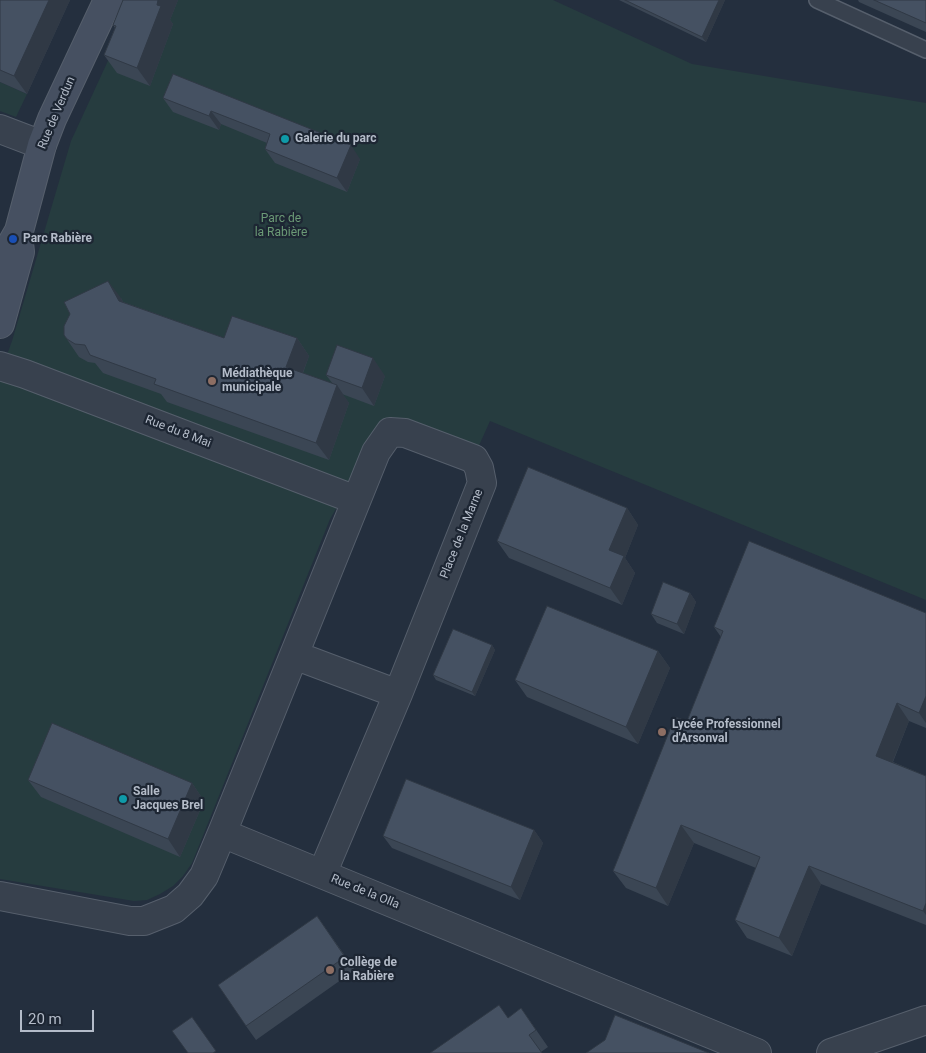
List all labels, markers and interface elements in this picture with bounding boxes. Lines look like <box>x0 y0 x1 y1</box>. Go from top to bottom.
street label: Rue de Verdun <box>35 75 79 151</box>
place label: Galerie du parc <box>295 132 376 146</box>
marker: Galerie du parc <box>279 133 291 145</box>
park label: Parc de la Rabière <box>255 212 307 240</box>
place label: Parc Rabière <box>23 232 92 246</box>
marker: Parc Rabière <box>7 233 19 245</box>
place label: Médiathèque municipale <box>222 367 293 395</box>
marker: Médiathèque municipale <box>206 375 218 387</box>
street label: Rue du 8 Mai <box>143 413 213 451</box>
street label: Place de la Marne <box>437 487 487 581</box>
place label: Lycée Professionnel d'Arsonval <box>672 718 781 746</box>
marker: Lycée Professionnel d'Arsonval <box>656 726 668 738</box>
place label: Salle Jacques Brel <box>133 785 203 813</box>
marker: Salle Jacques Brel <box>117 793 129 805</box>
street label: Rue de la Olla <box>329 872 401 912</box>
place label: Collège de la Rabière <box>340 956 397 984</box>
marker: Collège de la Rabière <box>324 964 336 976</box>
scale bar <box>22 1000 96 1032</box>
text: 20 m <box>28 1010 62 1028</box>

